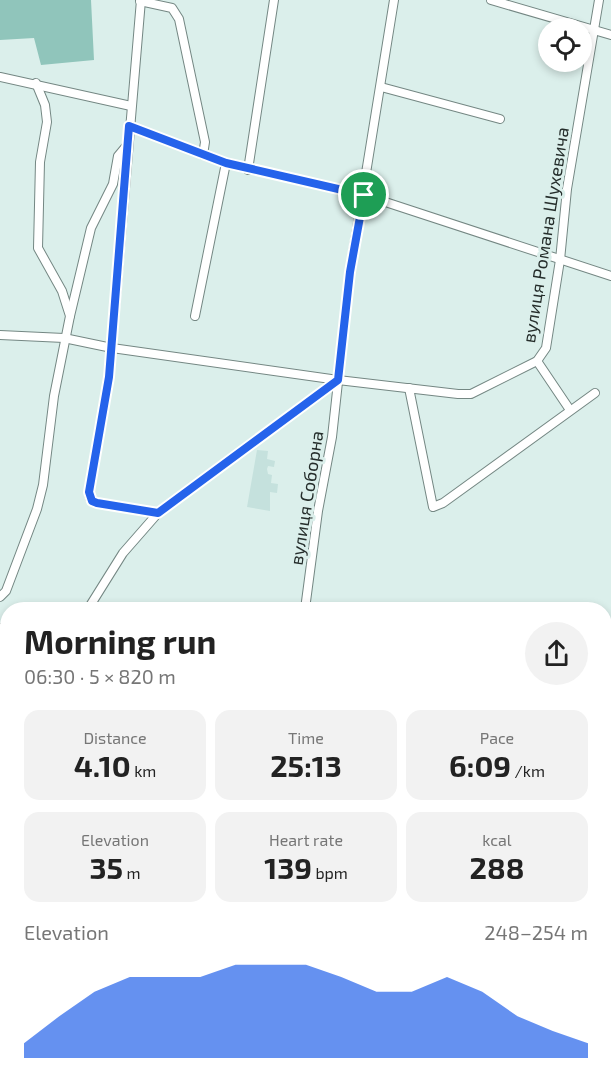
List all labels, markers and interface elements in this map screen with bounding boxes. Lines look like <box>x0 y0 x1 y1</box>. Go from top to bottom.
map controls <box>538 18 592 72</box>
button: locate <box>538 18 592 72</box>
street label: вулиця Романа Шухевича <box>517 125 573 344</box>
pin <box>338 169 389 220</box>
icon: arrive <box>347 178 380 211</box>
street label: вулиця Соборна <box>285 429 328 567</box>
text: Morning run <box>24 621 216 661</box>
button: share <box>525 622 588 685</box>
text: 06:30 · 5 × 820 m <box>24 664 176 688</box>
text: Distance <box>83 728 147 747</box>
text: Time <box>288 728 324 747</box>
text: Pace <box>480 728 514 747</box>
text: 4.10 <box>74 747 131 783</box>
text: 25:13 <box>270 747 342 783</box>
text: 6:09 <box>449 747 511 783</box>
text: km <box>131 761 156 780</box>
text: /km <box>511 761 545 780</box>
text: Elevation <box>81 830 149 849</box>
text: Heart rate <box>269 830 343 849</box>
text: kcal <box>482 830 512 849</box>
text: 35 <box>89 849 123 885</box>
text: 139 <box>264 849 312 885</box>
text: 288 <box>470 849 524 885</box>
text: m <box>123 863 141 882</box>
text: bpm <box>312 863 348 882</box>
text: Elevation <box>24 920 109 944</box>
text: 248–254 m <box>484 920 588 944</box>

